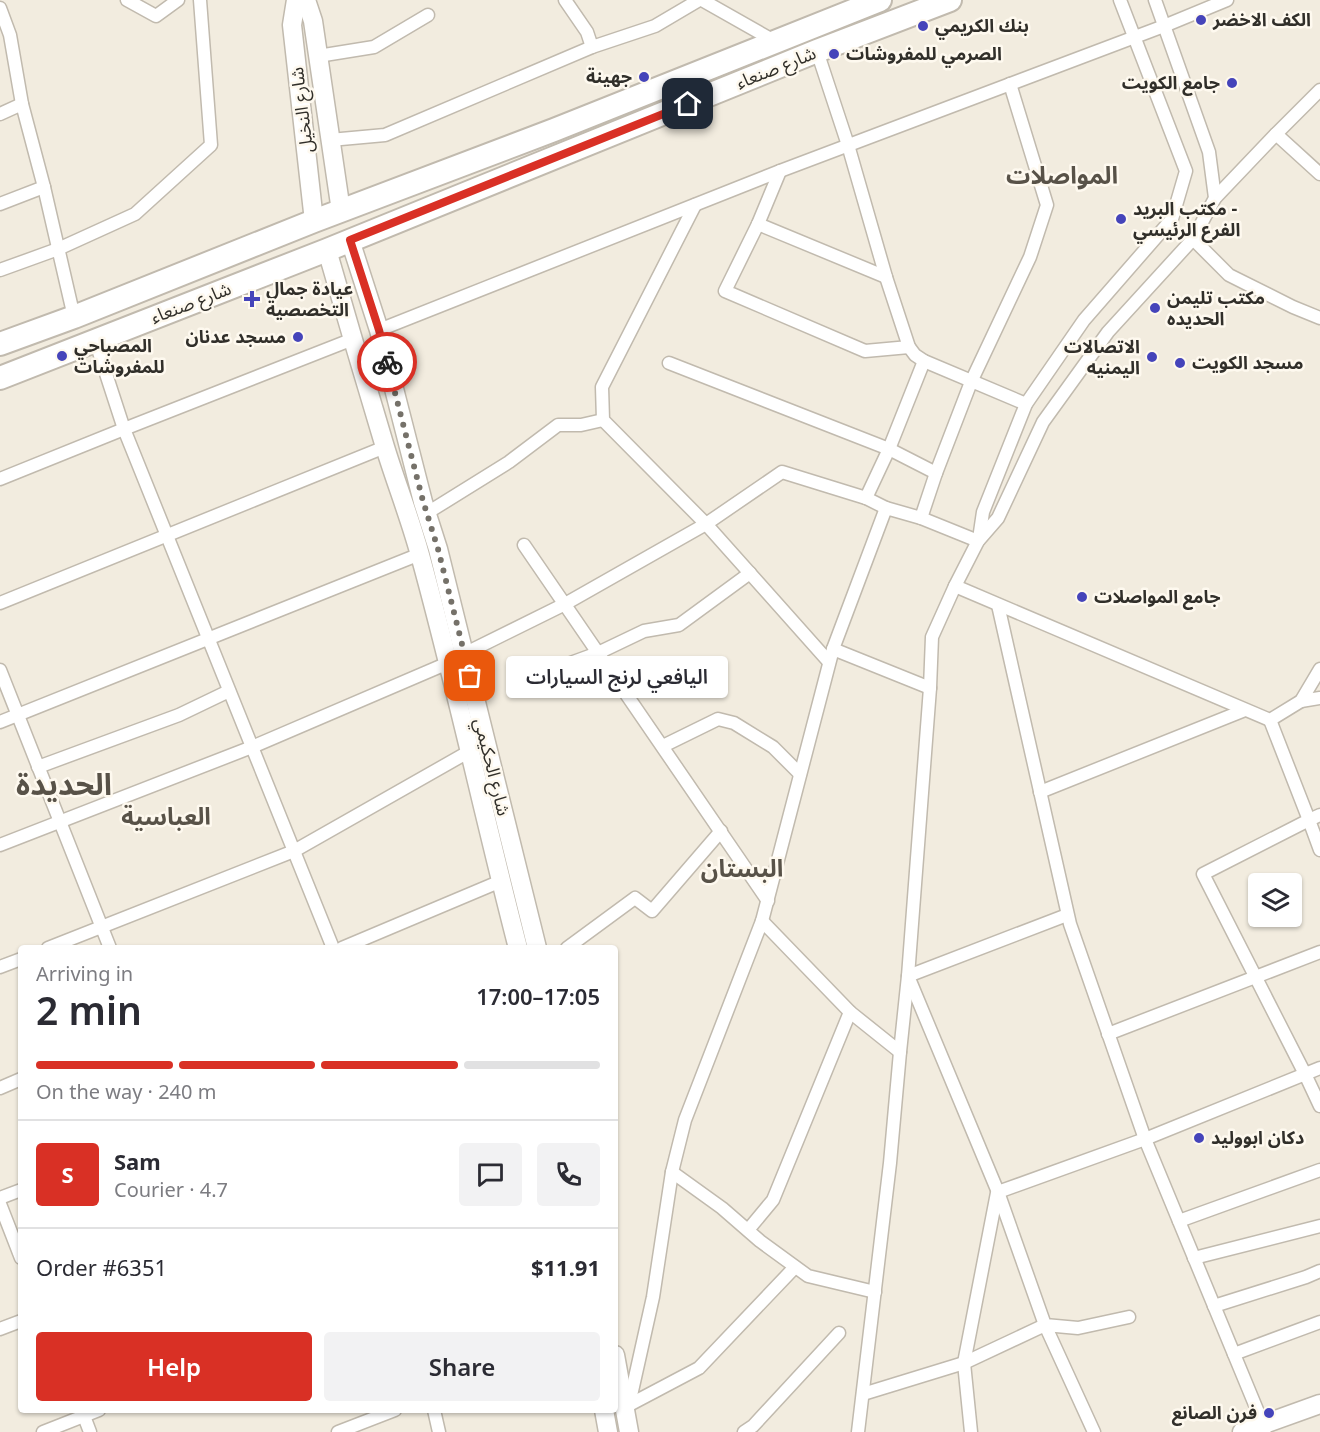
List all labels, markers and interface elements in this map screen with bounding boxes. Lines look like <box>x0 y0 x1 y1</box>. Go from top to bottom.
place label: الكف الاخضر <box>1212 7 1311 31</box>
place label: بنك الكريمي <box>935 13 1029 40</box>
marker: الكف الاخضر <box>1194 13 1208 27</box>
marker: بنك الكريمي <box>916 19 930 33</box>
street label: شارع صنعاء <box>732 40 820 97</box>
place label: الصرمي للمفروشات <box>846 41 1002 68</box>
marker: الصرمي للمفروشات <box>827 47 841 61</box>
place label: جهينة <box>586 64 632 88</box>
street label: شارع النخيل <box>284 65 321 154</box>
marker: جهينة <box>637 70 651 84</box>
place label: جامع الكويت <box>1122 70 1220 96</box>
marker: جامع الكويت <box>1225 76 1239 90</box>
pin <box>662 78 713 129</box>
icon: home <box>671 87 704 120</box>
district label: المواصلات <box>1006 158 1118 191</box>
place label: مكتب البريد - الفرع الرئيسي <box>1133 196 1240 244</box>
marker: مكتب البريد - الفرع الرئيسي <box>1114 212 1128 226</box>
street label: شارع صنعاء <box>147 276 235 331</box>
place label: عيادة جمال التخصصية <box>266 276 353 321</box>
place label: مكتب تليمن الحديده <box>1167 285 1265 330</box>
marker: عيادة جمال التخصصية <box>243 290 261 308</box>
marker: مكتب تليمن الحديده <box>1148 301 1162 315</box>
place label: مسجد عدنان <box>185 324 286 348</box>
marker: مسجد عدنان <box>291 330 305 344</box>
courier <box>357 332 417 392</box>
place label: المصباحي للمفروشات <box>74 333 165 378</box>
place label: الاتصالات اليمنيه <box>1064 334 1140 379</box>
icon: bike <box>371 346 404 379</box>
marker: المصباحي للمفروشات <box>55 349 69 363</box>
marker: الاتصالات اليمنيه <box>1145 350 1159 364</box>
place label: مسجد الكويت <box>1192 350 1303 374</box>
marker: مسجد الكويت <box>1173 356 1187 370</box>
place label: جامع المواصلات <box>1094 584 1221 610</box>
marker: جامع المواصلات <box>1075 590 1089 604</box>
pin <box>444 650 495 701</box>
callout: اليافعي لرنج السيارات <box>506 655 728 697</box>
icon: bag <box>453 659 486 692</box>
text: اليافعي لرنج السيارات <box>526 663 708 690</box>
street label: شارع الحكيمي <box>466 715 517 819</box>
district label: الحديدة <box>16 763 112 804</box>
district label: العباسية <box>121 799 211 832</box>
district label: البستان <box>701 851 783 884</box>
map controls <box>1248 873 1302 927</box>
button: layers <box>1248 873 1302 927</box>
text: Arriving in <box>36 960 133 987</box>
text: 17:00–17:05 <box>476 981 600 1011</box>
text: 2 min <box>36 983 142 1036</box>
text: On the way · 240 m <box>36 1078 216 1105</box>
place label: دكان ابووليد <box>1211 1125 1304 1149</box>
marker: دكان ابووليد <box>1192 1131 1206 1145</box>
button: chat <box>459 1143 522 1206</box>
button: phone <box>537 1143 600 1206</box>
text: Sam <box>114 1146 161 1176</box>
text: S <box>61 1159 74 1189</box>
text: Courier · 4.7 <box>114 1176 228 1203</box>
text: Order #6351 <box>36 1252 167 1282</box>
text: $11.91 <box>531 1252 600 1282</box>
button: Help <box>36 1332 312 1401</box>
button: Share <box>324 1332 600 1401</box>
place label: فرن الصانع <box>1172 1400 1257 1426</box>
marker: فرن الصانع <box>1262 1406 1276 1420</box>

